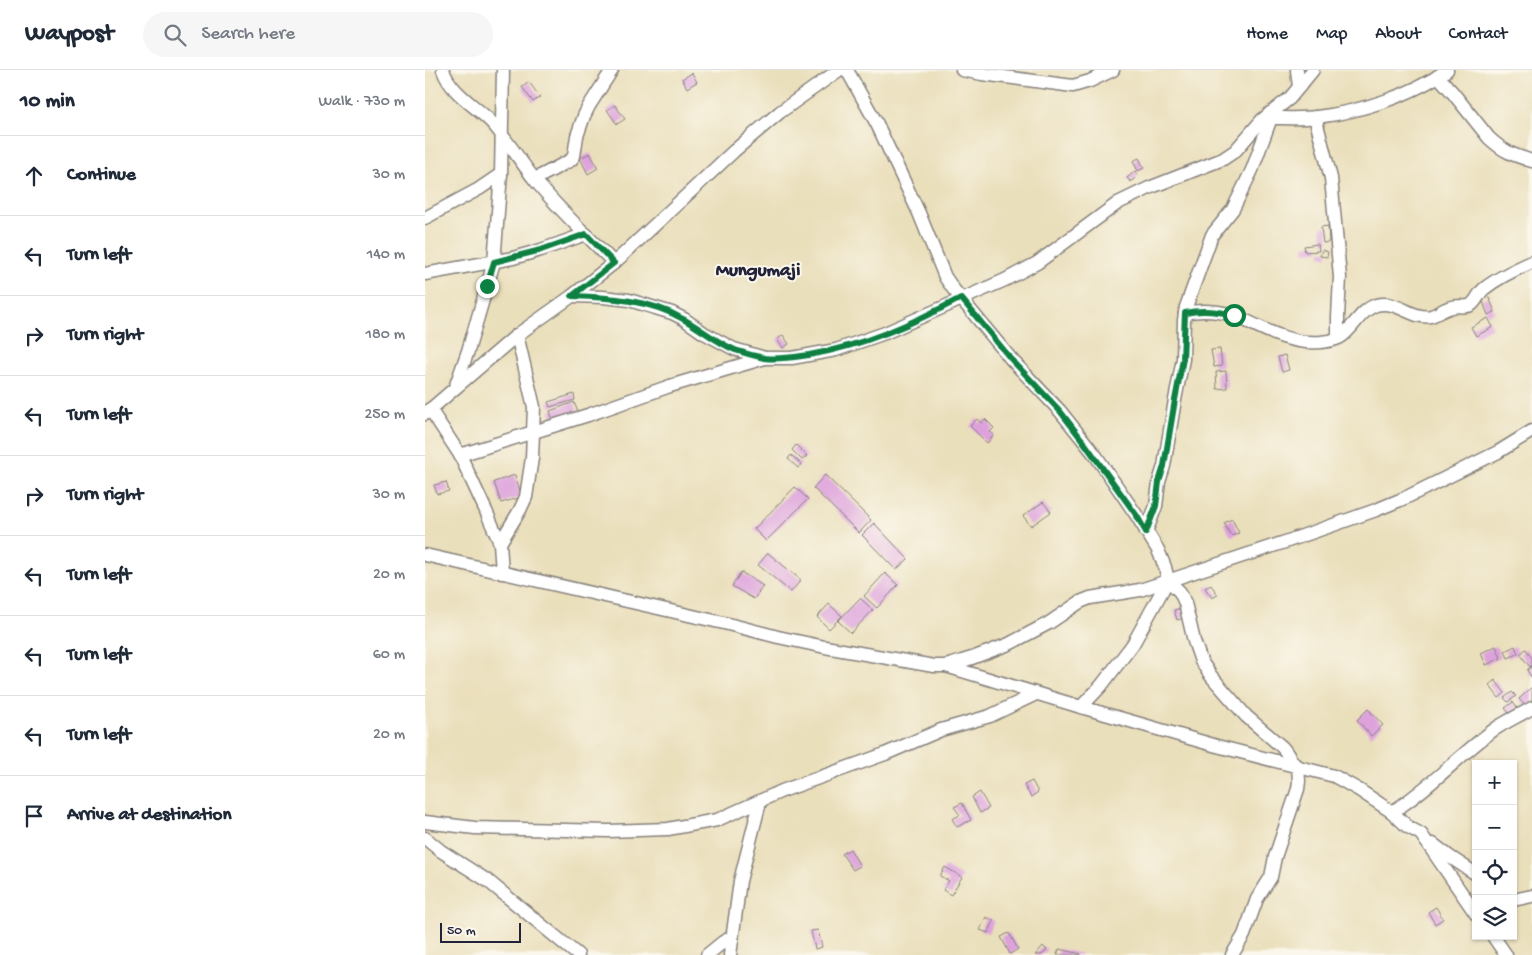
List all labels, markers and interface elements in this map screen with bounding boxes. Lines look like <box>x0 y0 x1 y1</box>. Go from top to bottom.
search box <box>143 12 493 57</box>
text: Waypost <box>25 20 113 49</box>
icon: search <box>161 21 189 49</box>
text: Search here <box>201 23 295 46</box>
text: Home <box>1246 24 1288 45</box>
text: Map <box>1316 24 1347 45</box>
text: About <box>1375 24 1421 45</box>
text: Contact <box>1449 24 1507 45</box>
text: 10 min <box>20 90 75 115</box>
text: Walk · 730 m <box>318 93 405 112</box>
icon: ahead <box>20 162 48 190</box>
text: Continue <box>67 164 136 187</box>
text: 30 m <box>372 166 405 185</box>
icon: left <box>20 242 48 270</box>
text: Turn left <box>67 244 131 267</box>
text: 140 m <box>367 246 405 265</box>
district label: Mungumaji <box>716 260 800 283</box>
route end <box>476 275 499 298</box>
route start <box>1223 304 1246 327</box>
icon: right <box>20 322 48 350</box>
text: Turn right <box>67 324 143 347</box>
text: 180 m <box>366 326 405 345</box>
icon: left <box>20 402 48 430</box>
text: Turn left <box>67 404 131 427</box>
text: 250 m <box>365 406 405 425</box>
icon: right <box>20 482 48 510</box>
text: Turn right <box>67 484 143 507</box>
text: 30 m <box>372 486 405 505</box>
icon: left <box>20 562 48 590</box>
text: Turn left <box>67 564 131 587</box>
text: 20 m <box>373 566 405 585</box>
icon: left <box>20 642 48 670</box>
text: Turn left <box>67 644 131 667</box>
text: 60 m <box>373 646 405 665</box>
icon: left <box>20 722 48 750</box>
text: Turn left <box>67 724 131 747</box>
text: 20 m <box>373 726 405 745</box>
map controls <box>1472 760 1517 940</box>
button: + <box>1472 760 1517 805</box>
icon: arrive <box>20 802 48 830</box>
text: Arrive at destination <box>67 804 231 827</box>
button: − <box>1472 805 1517 850</box>
button: locate <box>1472 850 1517 895</box>
button: layers <box>1472 895 1517 940</box>
scale bar <box>440 920 521 943</box>
text: 50 m <box>447 923 476 940</box>

